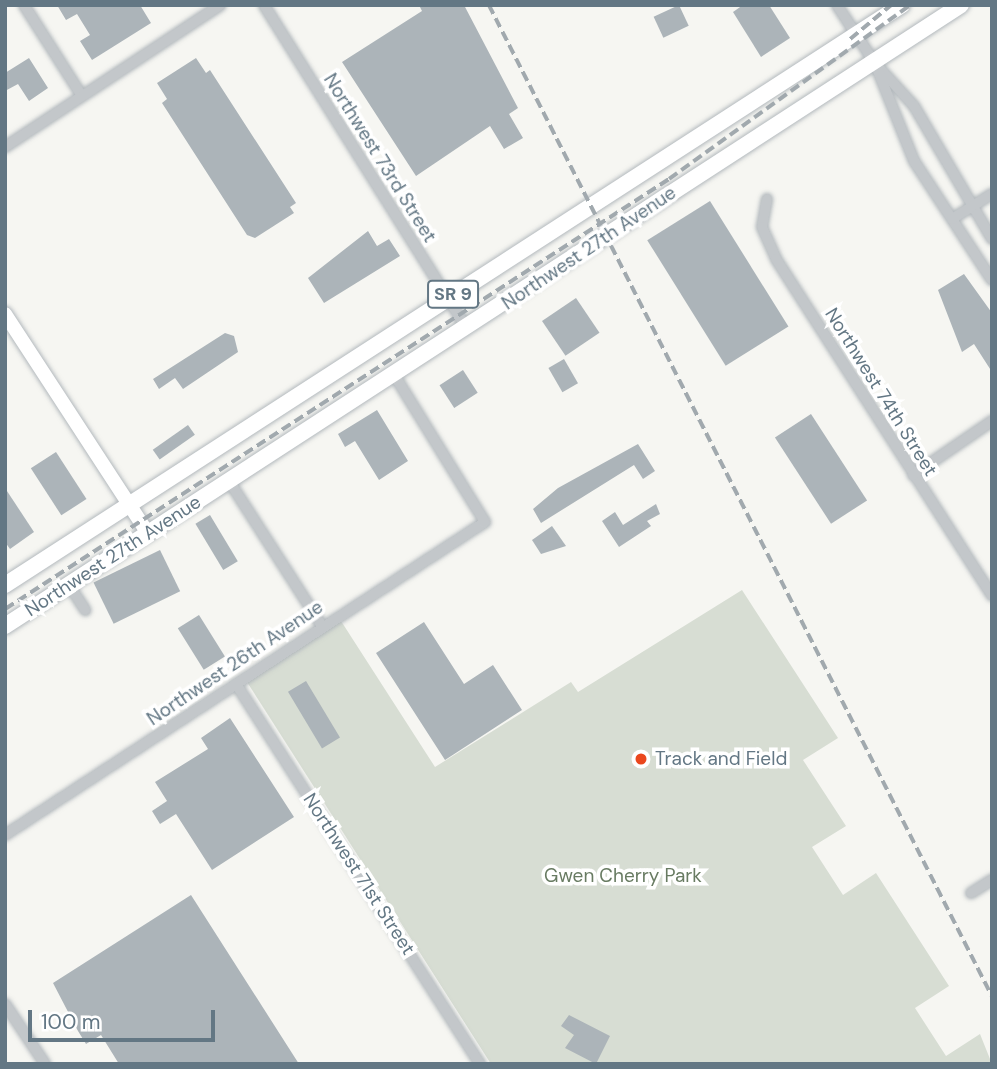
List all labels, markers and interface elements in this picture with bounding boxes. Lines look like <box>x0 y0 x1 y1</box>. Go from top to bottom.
street label: Northwest 73rd Street <box>319 69 441 247</box>
street label: Northwest 27th Avenue <box>498 181 680 315</box>
road number: SR 9 <box>427 280 479 308</box>
street label: Northwest 74th Street <box>820 304 942 480</box>
street label: Northwest 27th Avenue <box>21 491 205 621</box>
street label: Northwest 26th Avenue <box>143 596 327 730</box>
place label: Track and Field <box>655 748 787 770</box>
marker: Track and Field <box>633 751 649 767</box>
street label: Northwest 71st Street <box>298 789 420 959</box>
park label: Gwen Cherry Park <box>544 865 702 887</box>
scale bar <box>32 996 219 1040</box>
text: 100 m <box>41 1008 101 1036</box>

